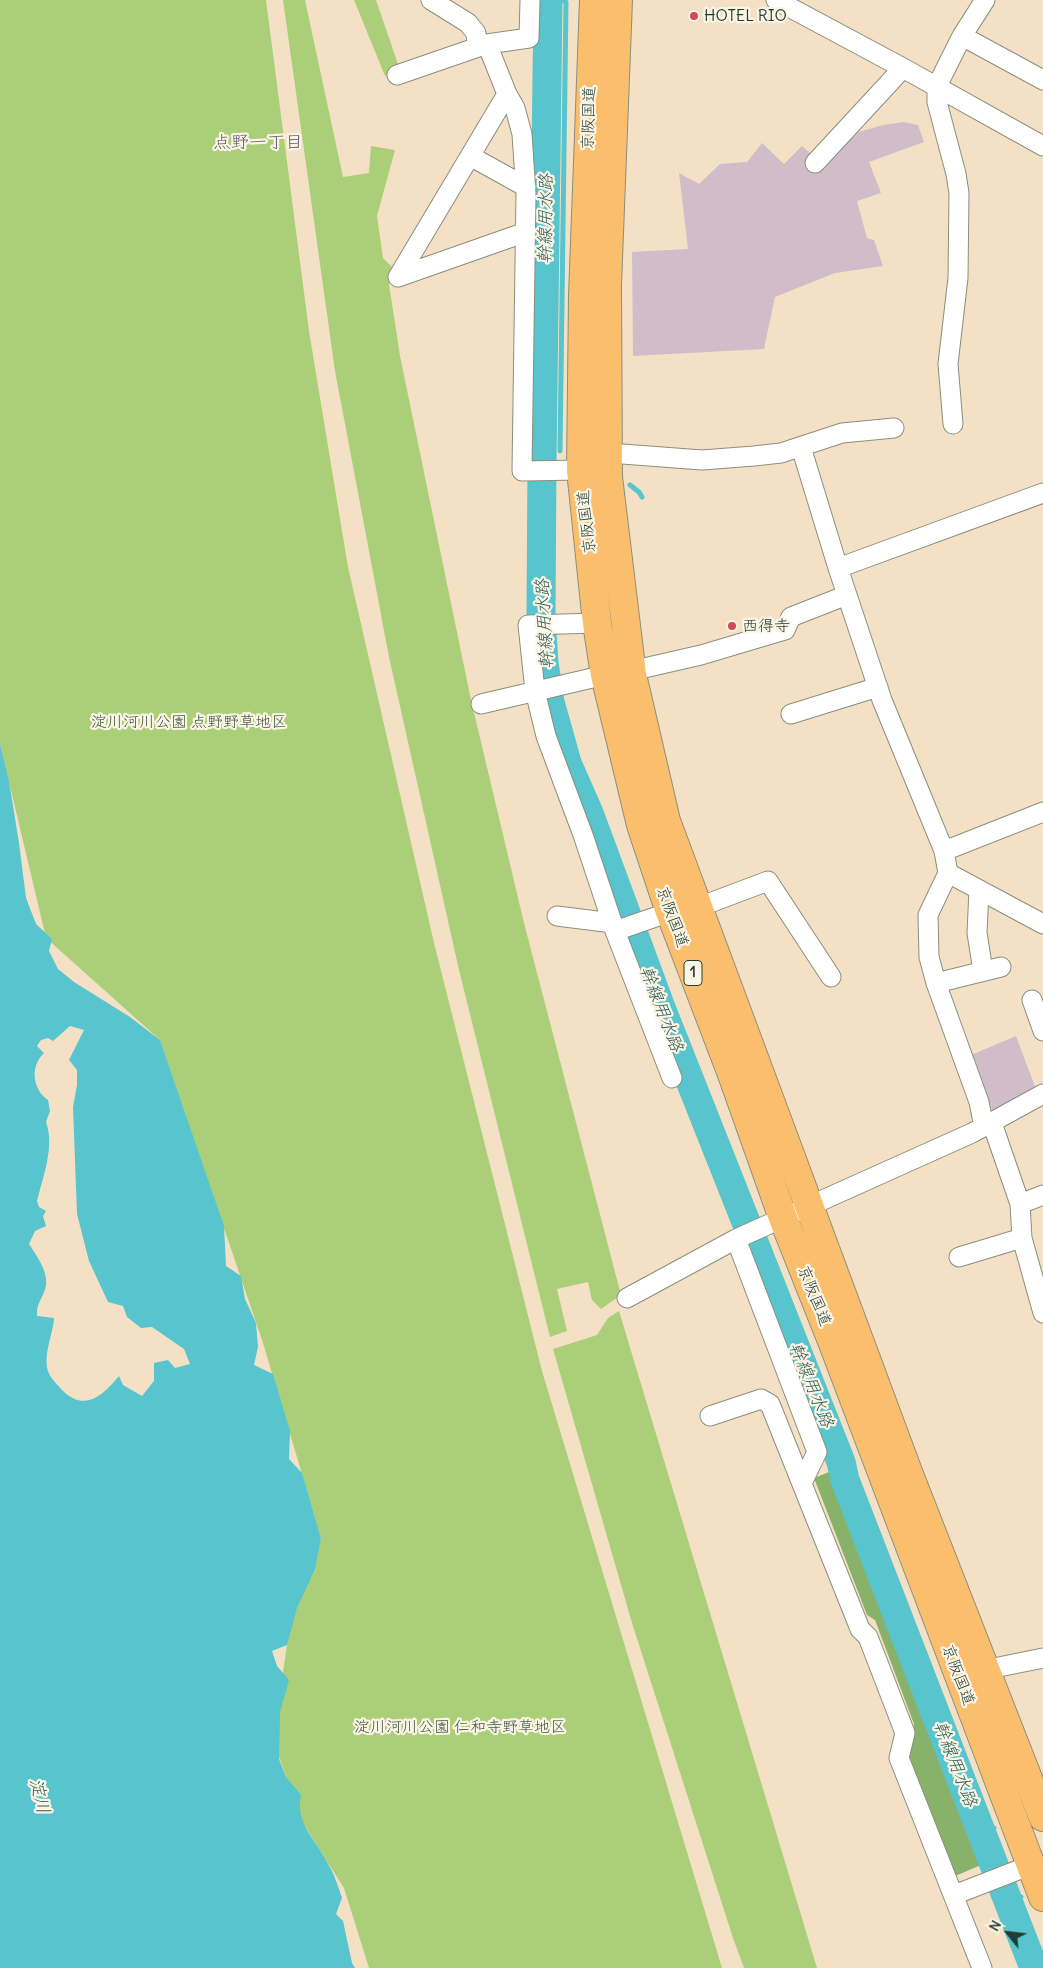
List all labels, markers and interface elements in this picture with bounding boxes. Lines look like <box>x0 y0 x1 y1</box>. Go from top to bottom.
place label: HOTEL RIO <box>704 6 787 26</box>
marker: HOTEL RIO <box>688 10 700 22</box>
street label: 京阪国道 <box>578 86 600 150</box>
district label: 点野一丁目 <box>213 132 303 154</box>
water label: 幹線用水路 <box>534 174 558 264</box>
street label: 京阪国道 <box>574 489 600 555</box>
water label: 幹線用水路 <box>532 578 558 670</box>
place label: 西得寺 <box>742 616 790 636</box>
marker: 西得寺 <box>726 620 738 632</box>
park label: 淀川河川公園 点野野草地区 <box>91 712 287 732</box>
street label: 京阪国道 <box>652 884 692 950</box>
road number: 1 <box>684 960 702 986</box>
water label: 幹線用水路 <box>635 963 687 1055</box>
street label: 京阪国道 <box>793 1263 835 1329</box>
water label: 幹線用水路 <box>784 1339 838 1431</box>
street label: 京阪国道 <box>938 1642 978 1708</box>
park label: 淀川河川公園 仁和寺野草地区 <box>354 1717 566 1737</box>
water label: 幹線用水路 <box>929 1718 981 1810</box>
water label: 淀川 <box>24 1776 54 1816</box>
north arrow <box>983 1908 1033 1958</box>
text: N <box>985 1917 1005 1934</box>

